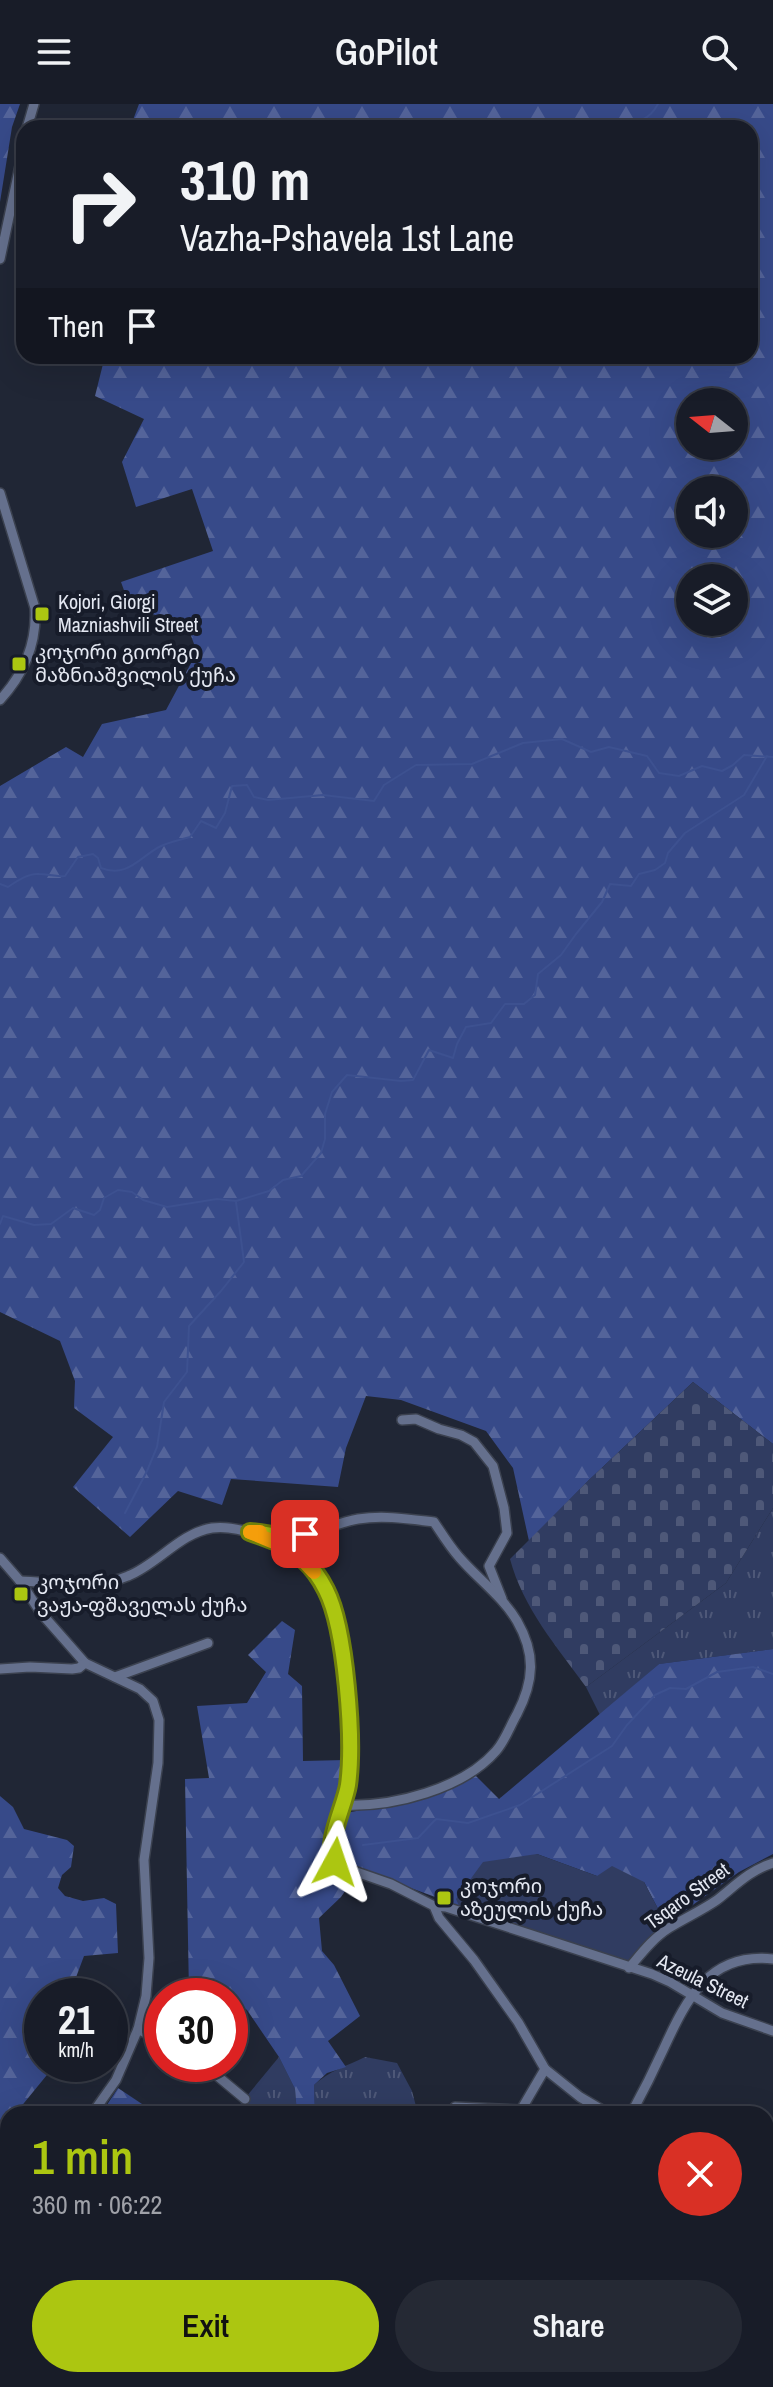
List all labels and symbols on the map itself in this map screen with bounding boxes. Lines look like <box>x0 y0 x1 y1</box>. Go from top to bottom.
north arrow <box>676 388 748 460</box>
place label: Kojori, Giorgi Mazniashvili Street <box>58 588 199 638</box>
marker: Kojori, Giorgi Mazniashvili Street <box>33 605 51 623</box>
place label: კოჯორი გიორგი მაზნიაშვილის ქუჩა <box>35 638 236 688</box>
marker: კოჯორი გიორგი მაზნიაშვილის ქუჩა <box>10 655 28 673</box>
pin <box>271 1500 339 1568</box>
place label: კოჯორი ვაჟა-ფშაველას ქუჩა <box>37 1568 247 1618</box>
marker: კოჯორი ვაჟა-ფშაველას ქუჩა <box>12 1585 30 1603</box>
position arrow <box>293 1820 377 1904</box>
street label: Tsqaro Street <box>639 1856 735 1935</box>
place label: კოჯორი აზეულის ქუჩა <box>460 1872 603 1922</box>
marker: კოჯორი აზეულის ქუჩა <box>435 1889 453 1907</box>
street label: Azeula Street <box>652 1946 754 2014</box>
speed limit sign: 30 <box>144 1978 248 2082</box>

